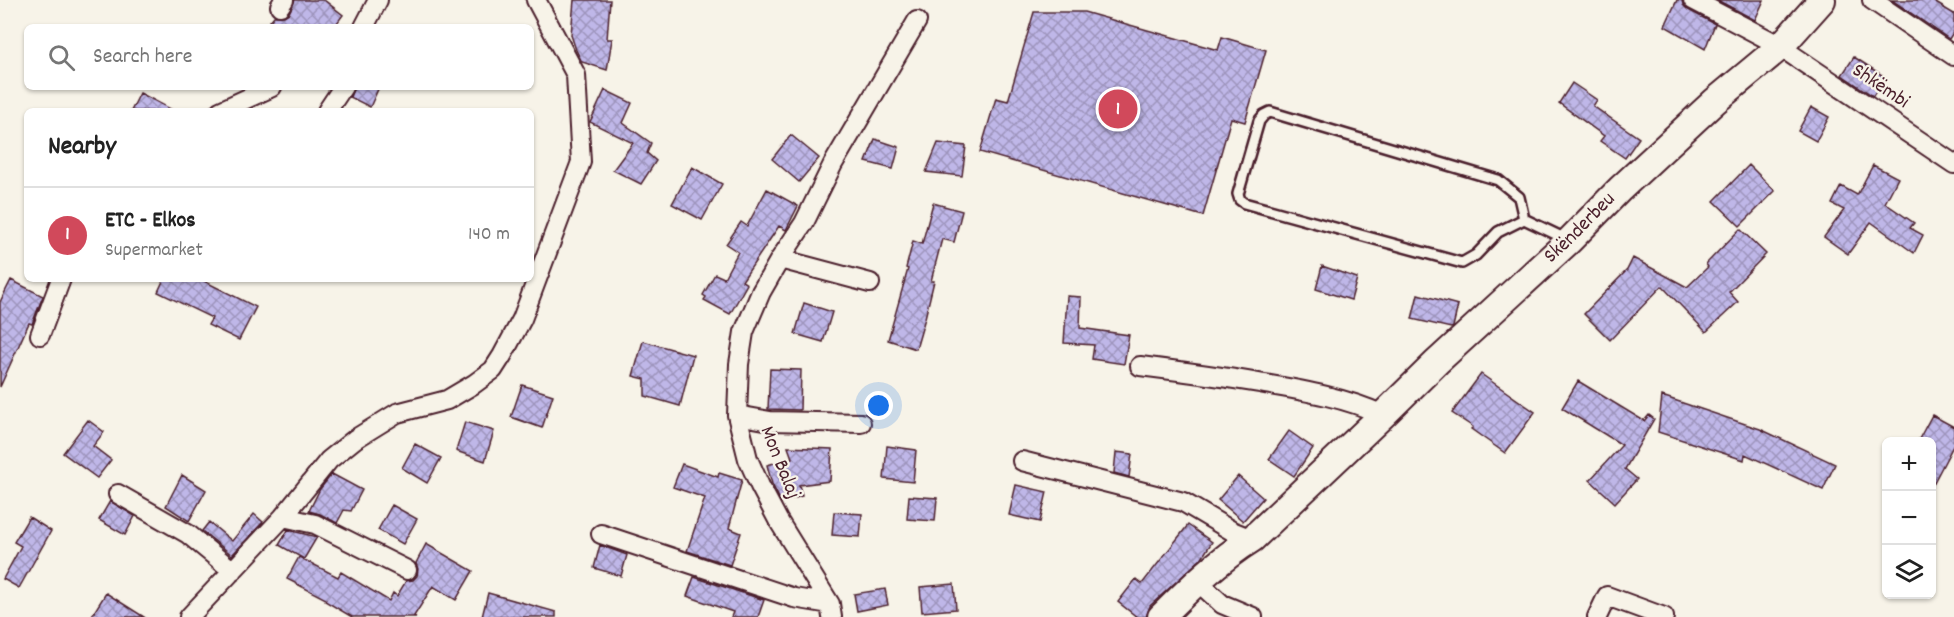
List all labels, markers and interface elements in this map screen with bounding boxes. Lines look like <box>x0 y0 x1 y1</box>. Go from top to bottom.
search box <box>24 24 534 90</box>
icon: search <box>45 41 78 74</box>
text: Search here <box>93 42 192 73</box>
street label: Shkëmbi <box>1845 57 1915 117</box>
pin: 1 <box>1098 86 1138 132</box>
text: Nearby <box>48 129 116 166</box>
street label: Skënderbeu <box>1538 186 1623 271</box>
text: ETC - Elkos <box>105 206 196 237</box>
text: 1 <box>65 221 70 249</box>
text: 140 m <box>468 221 510 249</box>
text: Supermarket <box>105 237 203 265</box>
your location <box>864 391 893 420</box>
street label: Mon Balaj <box>751 422 807 504</box>
map controls <box>1882 437 1936 599</box>
button: + <box>1882 437 1936 491</box>
button: − <box>1882 491 1936 545</box>
button: layers <box>1882 545 1936 599</box>

